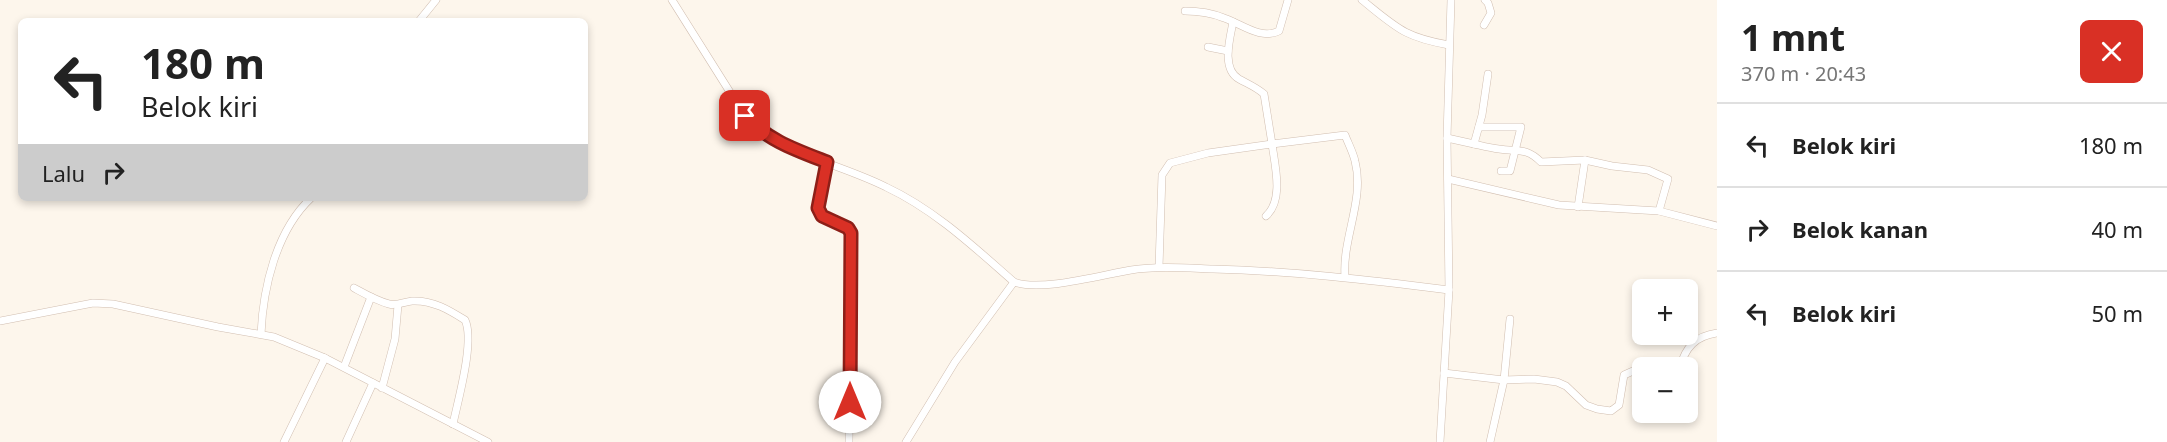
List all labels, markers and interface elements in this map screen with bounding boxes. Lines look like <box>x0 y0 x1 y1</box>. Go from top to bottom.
text: 1 mnt <box>1741 13 1845 62</box>
button: close <box>2080 20 2143 83</box>
text: 180 m <box>141 34 265 91</box>
icon: left <box>42 42 120 120</box>
text: 370 m · 20:43 <box>1741 60 1866 87</box>
text: Belok kiri <box>141 88 258 125</box>
pin <box>719 90 770 141</box>
icon: arrive <box>728 99 761 132</box>
icon: left <box>1741 129 1774 162</box>
text: Belok kiri <box>1792 130 1896 160</box>
text: 180 m <box>2079 130 2143 160</box>
icon: right <box>97 156 130 189</box>
text: Lalu <box>42 158 85 188</box>
icon: right <box>1741 213 1774 246</box>
text: Belok kanan <box>1792 214 1928 244</box>
text: 40 m <box>2092 214 2143 244</box>
map controls <box>1632 279 1698 423</box>
button: + <box>1632 279 1698 345</box>
icon: left <box>1741 297 1774 330</box>
text: Belok kiri <box>1792 298 1896 328</box>
text: 50 m <box>2092 298 2143 328</box>
button: − <box>1632 357 1698 423</box>
position arrow <box>818 370 882 434</box>

